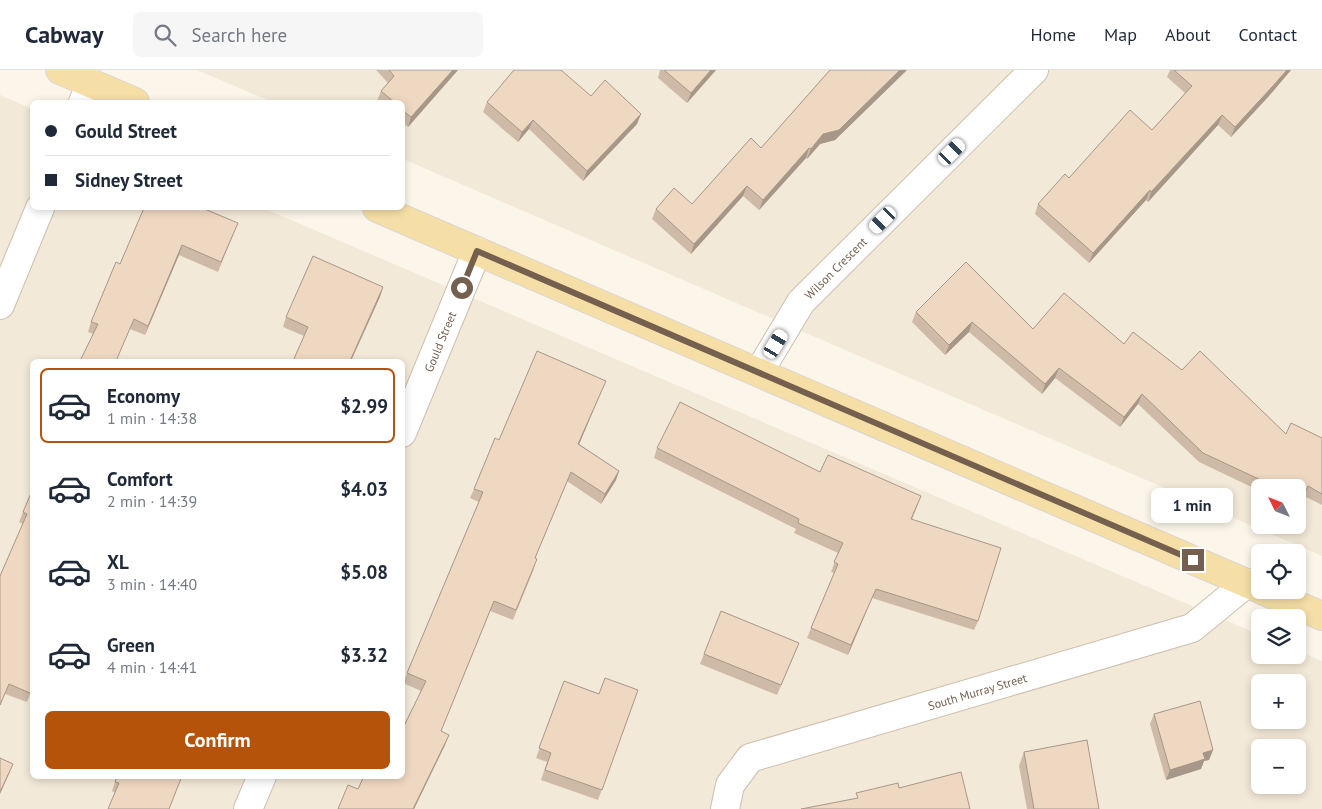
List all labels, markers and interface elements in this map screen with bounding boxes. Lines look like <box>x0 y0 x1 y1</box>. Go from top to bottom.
search box <box>133 12 483 57</box>
text: Cabway <box>25 19 103 50</box>
icon: search <box>151 21 179 49</box>
text: Search here <box>191 23 287 47</box>
text: Home <box>1030 23 1076 46</box>
text: Map <box>1104 23 1137 46</box>
text: About <box>1165 23 1211 46</box>
text: Contact <box>1239 23 1297 46</box>
text: Gould Street <box>75 119 177 143</box>
car <box>936 136 967 168</box>
text: Sidney Street <box>75 168 183 192</box>
car <box>867 204 898 236</box>
street label: Wilson Crescent <box>801 234 870 302</box>
route start <box>451 277 473 299</box>
street label: Gould Street <box>421 309 459 374</box>
car <box>761 327 790 361</box>
icon: car <box>47 383 92 428</box>
text: Economy <box>107 384 180 408</box>
text: $2.99 <box>340 394 388 418</box>
text: 1 min · 14:38 <box>107 408 197 428</box>
icon: car <box>47 466 92 511</box>
text: Comfort <box>107 467 173 491</box>
text: $4.03 <box>340 477 388 501</box>
north arrow <box>1251 479 1306 534</box>
map controls <box>1251 479 1306 794</box>
callout: 1 min <box>1152 488 1234 522</box>
text: 2 min · 14:39 <box>107 491 197 511</box>
text: 1 min <box>1172 495 1212 515</box>
button: locate <box>1251 544 1306 599</box>
icon: car <box>47 549 92 594</box>
route end <box>1182 549 1204 571</box>
text: XL <box>107 550 129 574</box>
text: $5.08 <box>340 560 388 584</box>
text: 3 min · 14:40 <box>107 574 197 594</box>
button: layers <box>1251 609 1306 664</box>
icon: car <box>47 632 92 677</box>
text: Green <box>107 633 155 657</box>
text: $3.32 <box>340 643 388 667</box>
text: 4 min · 14:41 <box>107 657 197 677</box>
street label: South Murray Street <box>926 670 1028 713</box>
button: + <box>1251 674 1306 729</box>
button: Confirm <box>45 711 390 769</box>
button: − <box>1251 739 1306 794</box>

